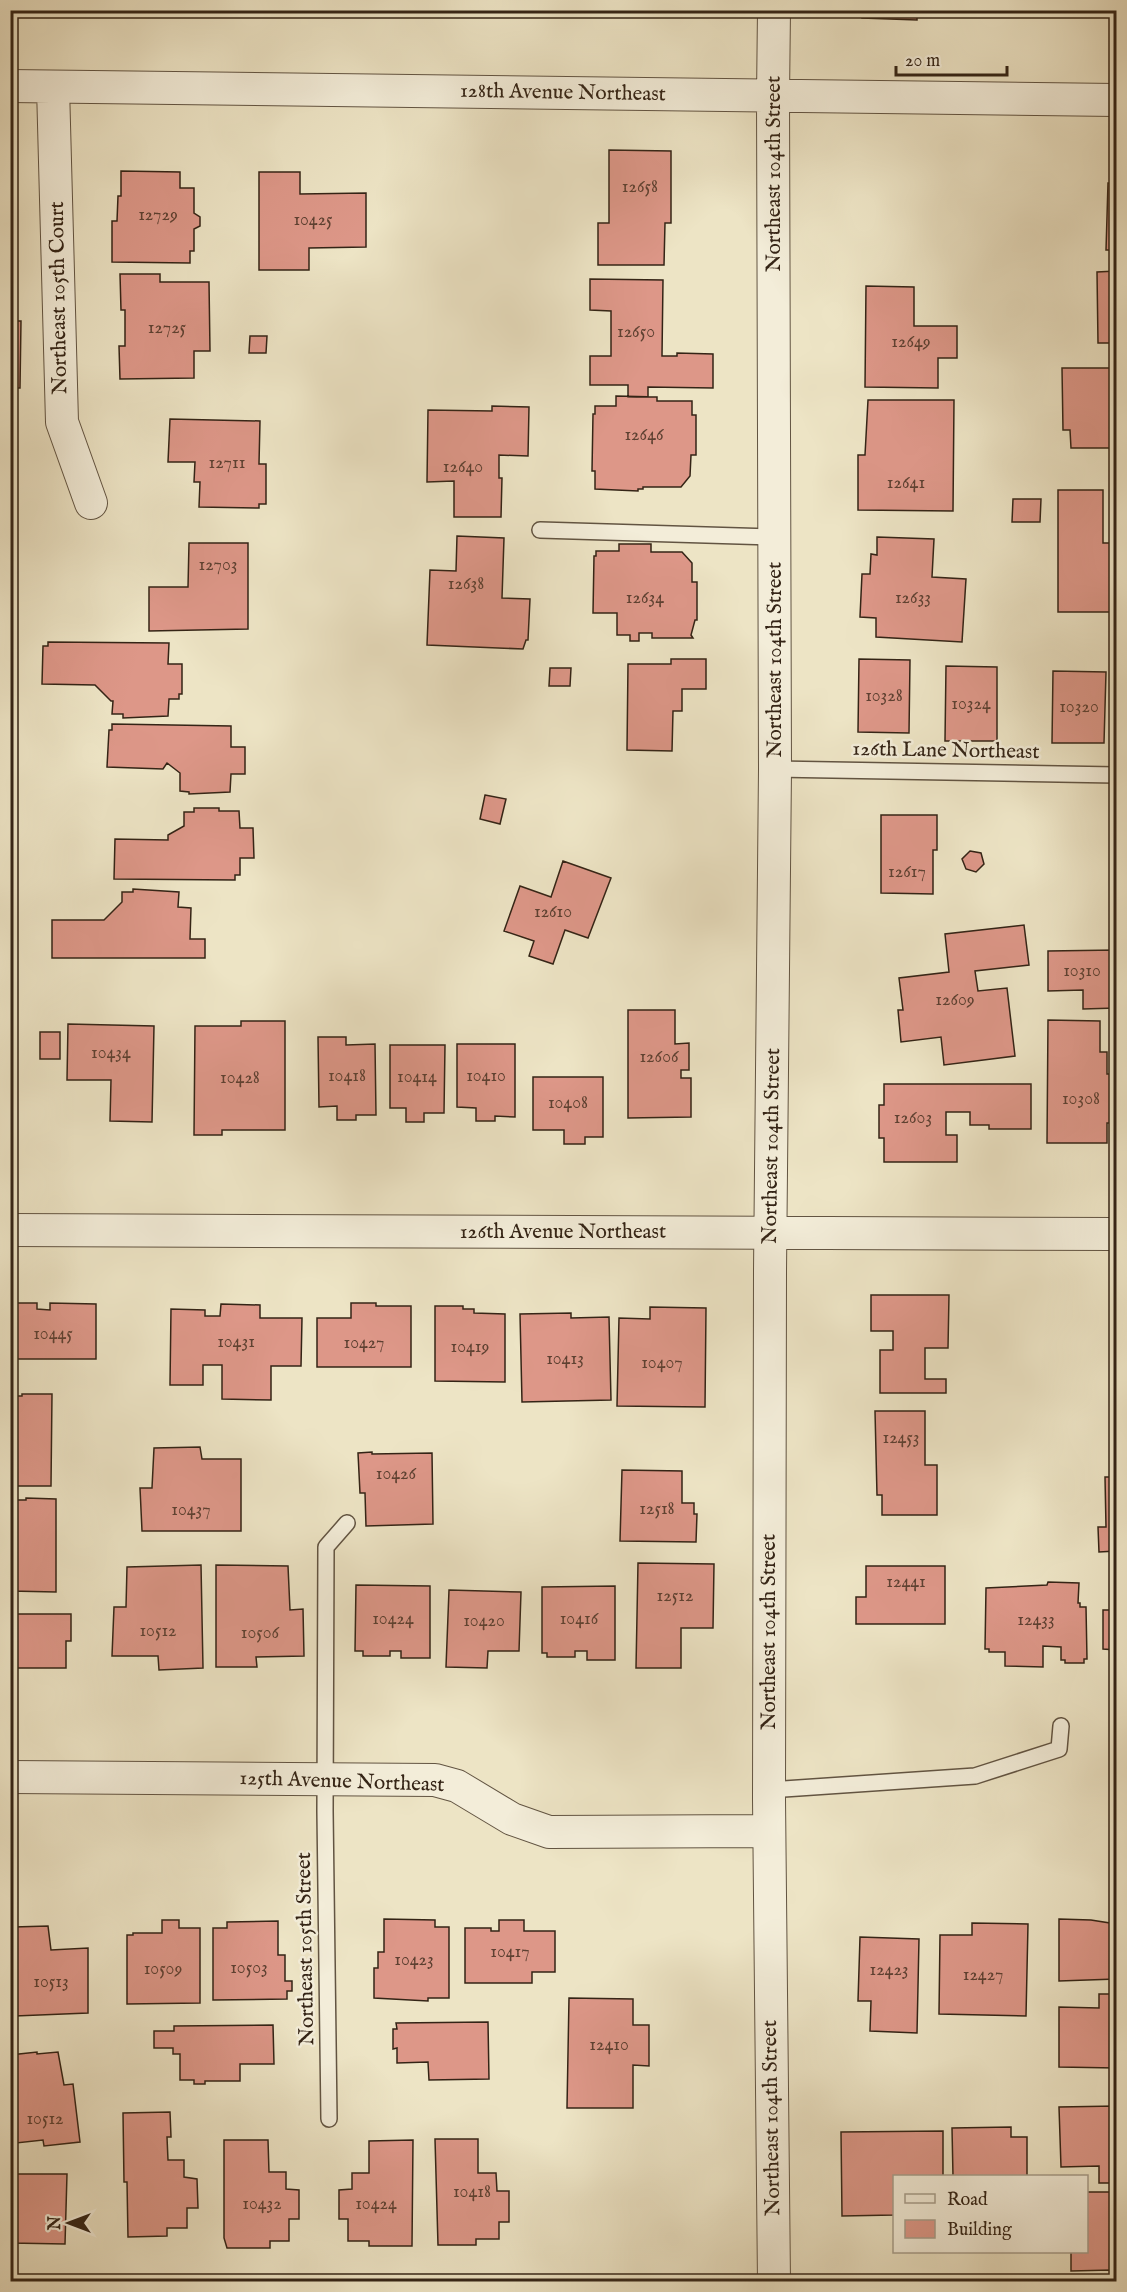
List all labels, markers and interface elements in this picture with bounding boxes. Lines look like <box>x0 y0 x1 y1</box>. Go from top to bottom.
scale bar <box>896 39 1007 77</box>
text: 20 m <box>905 50 940 73</box>
street label: Northeast 104th Street <box>761 76 788 272</box>
street label: 128th Avenue Northeast <box>460 78 666 108</box>
house number: 12658 <box>622 176 658 199</box>
street label: Northeast 105th Court <box>44 201 74 395</box>
house number: 12729 <box>138 204 178 227</box>
house number: 10425 <box>293 209 333 232</box>
house number: 12725 <box>148 317 187 340</box>
house number: 12650 <box>617 321 655 344</box>
house number: 12649 <box>891 331 931 354</box>
house number: 12646 <box>624 424 664 447</box>
house number: 12711 <box>209 452 245 475</box>
house number: 12640 <box>443 456 483 479</box>
house number: 12641 <box>887 472 925 495</box>
house number: 12703 <box>199 554 237 577</box>
street label: Northeast 104th Street <box>762 562 789 758</box>
house number: 12638 <box>448 573 484 596</box>
house number: 12634 <box>626 587 664 610</box>
house number: 12633 <box>895 587 931 610</box>
house number: 10328 <box>865 685 903 708</box>
house number: 10324 <box>951 693 991 716</box>
house number: 10320 <box>1059 696 1099 719</box>
street label: 126th Lane Northeast <box>852 736 1040 766</box>
house number: 12617 <box>888 861 926 884</box>
house number: 12610 <box>534 901 572 924</box>
house number: 10310 <box>1063 960 1101 983</box>
house number: 12609 <box>935 989 975 1012</box>
house number: 10434 <box>91 1042 131 1065</box>
house number: 12606 <box>639 1046 679 1069</box>
street label: Northeast 104th Street <box>757 1048 787 1244</box>
house number: 10418 <box>328 1065 366 1088</box>
house number: 10410 <box>466 1065 506 1088</box>
house number: 10414 <box>397 1066 437 1089</box>
house number: 10428 <box>220 1067 260 1090</box>
house number: 10308 <box>1062 1088 1100 1111</box>
house number: 10408 <box>548 1092 588 1115</box>
house number: 12603 <box>894 1107 932 1130</box>
street label: 126th Avenue Northeast <box>460 1219 666 1246</box>
house number: 10445 <box>33 1323 73 1346</box>
house number: 10431 <box>217 1331 255 1354</box>
house number: 10427 <box>344 1332 384 1355</box>
house number: 10419 <box>451 1336 489 1359</box>
house number: 10413 <box>546 1348 584 1371</box>
house number: 10407 <box>641 1352 683 1375</box>
house number: 12453 <box>882 1427 920 1450</box>
house number: 10426 <box>376 1463 417 1486</box>
house number: 12518 <box>639 1498 675 1521</box>
house number: 10437 <box>171 1499 211 1522</box>
street label: Northeast 104th Street <box>756 1534 783 1730</box>
house number: 12441 <box>886 1571 926 1594</box>
house number: 12512 <box>657 1585 693 1608</box>
house number: 10424 <box>372 1608 414 1631</box>
house number: 10416 <box>560 1608 599 1631</box>
house number: 12433 <box>1017 1609 1055 1632</box>
house number: 10420 <box>463 1610 505 1633</box>
house number: 10512 <box>139 1620 177 1643</box>
house number: 10506 <box>241 1622 280 1645</box>
street label: 125th Avenue Northeast <box>239 1765 445 1799</box>
street label: Northeast 105th Street <box>291 1852 321 2046</box>
house number: 10417 <box>490 1941 530 1964</box>
house number: 10423 <box>394 1949 434 1972</box>
house number: 10503 <box>230 1957 268 1980</box>
house number: 10509 <box>144 1958 182 1981</box>
house number: 12423 <box>869 1959 909 1982</box>
house number: 12427 <box>963 1964 1003 1987</box>
house number: 10513 <box>33 1971 69 1994</box>
street label: Northeast 104th Street <box>757 2020 787 2216</box>
house number: 12410 <box>589 2034 629 2057</box>
house number: 10512 <box>26 2108 64 2131</box>
legend <box>893 2175 1088 2253</box>
house number: 10418 <box>453 2181 491 2204</box>
text: Road <box>947 2189 988 2212</box>
north arrow <box>39 2193 99 2253</box>
house number: 10432 <box>242 2193 282 2216</box>
house number: 10424 <box>355 2193 397 2216</box>
text: N <box>46 2216 66 2231</box>
text: Building <box>947 2219 1012 2242</box>

